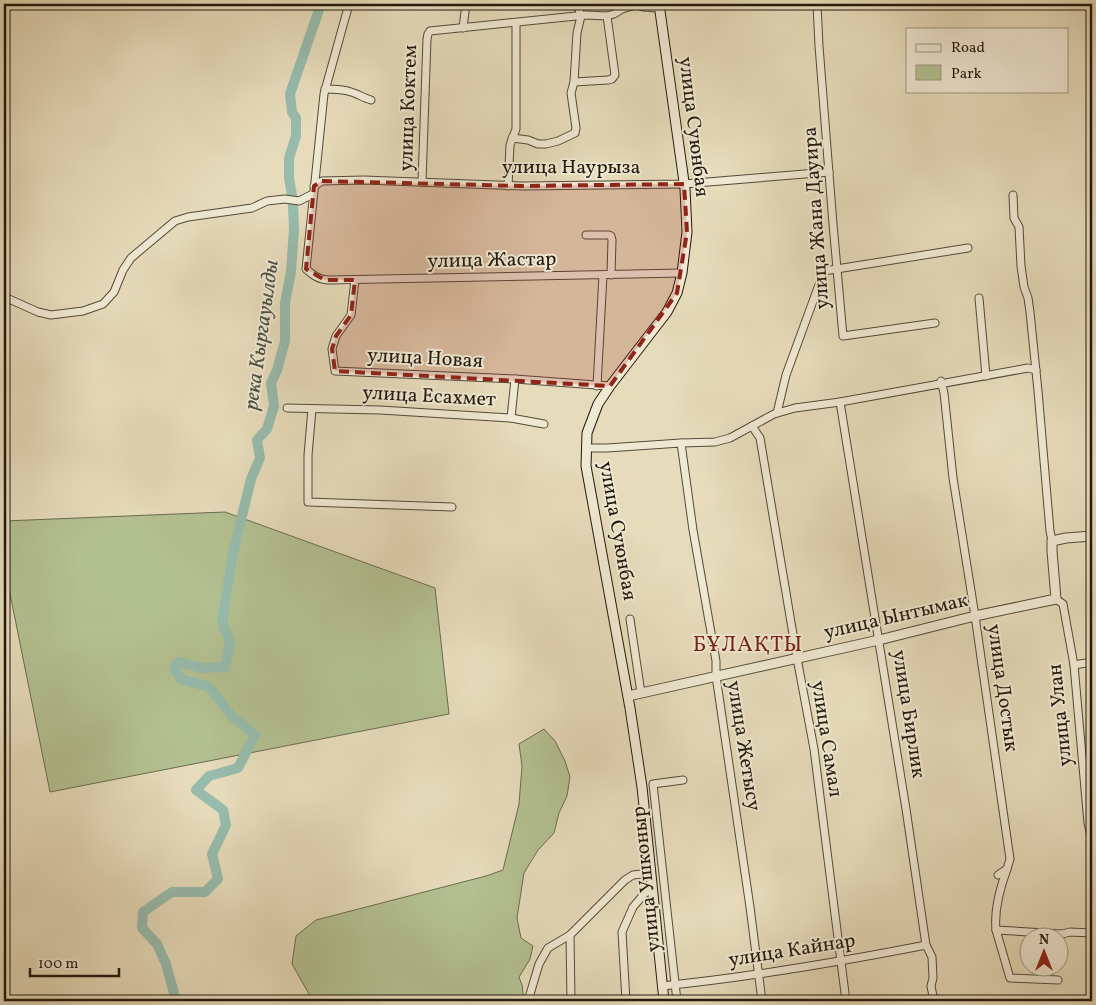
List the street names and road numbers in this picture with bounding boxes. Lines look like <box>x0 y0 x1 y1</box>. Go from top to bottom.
street label: улица Коктем <box>393 44 425 172</box>
street label: улица Суюнбая <box>671 55 715 199</box>
street label: улица Жана Дауира <box>797 126 837 310</box>
street label: улица Наурыза <box>502 154 640 182</box>
street label: улица Жастар <box>427 246 557 276</box>
street label: улица Новая <box>366 342 484 376</box>
street label: улица Есахмет <box>361 380 497 414</box>
street label: улица Суюнбая <box>591 459 643 603</box>
street label: улица Ынтымак <box>821 587 971 647</box>
street label: улица Достык <box>979 622 1025 754</box>
street label: улица Бирлик <box>884 648 932 780</box>
street label: улица Улан <box>1042 662 1080 768</box>
street label: улица Жетысу <box>719 679 767 813</box>
street label: улица Самал <box>803 679 849 799</box>
street label: улица Ушконыр <box>625 805 669 953</box>
street label: улица Кайнар <box>726 927 858 975</box>

